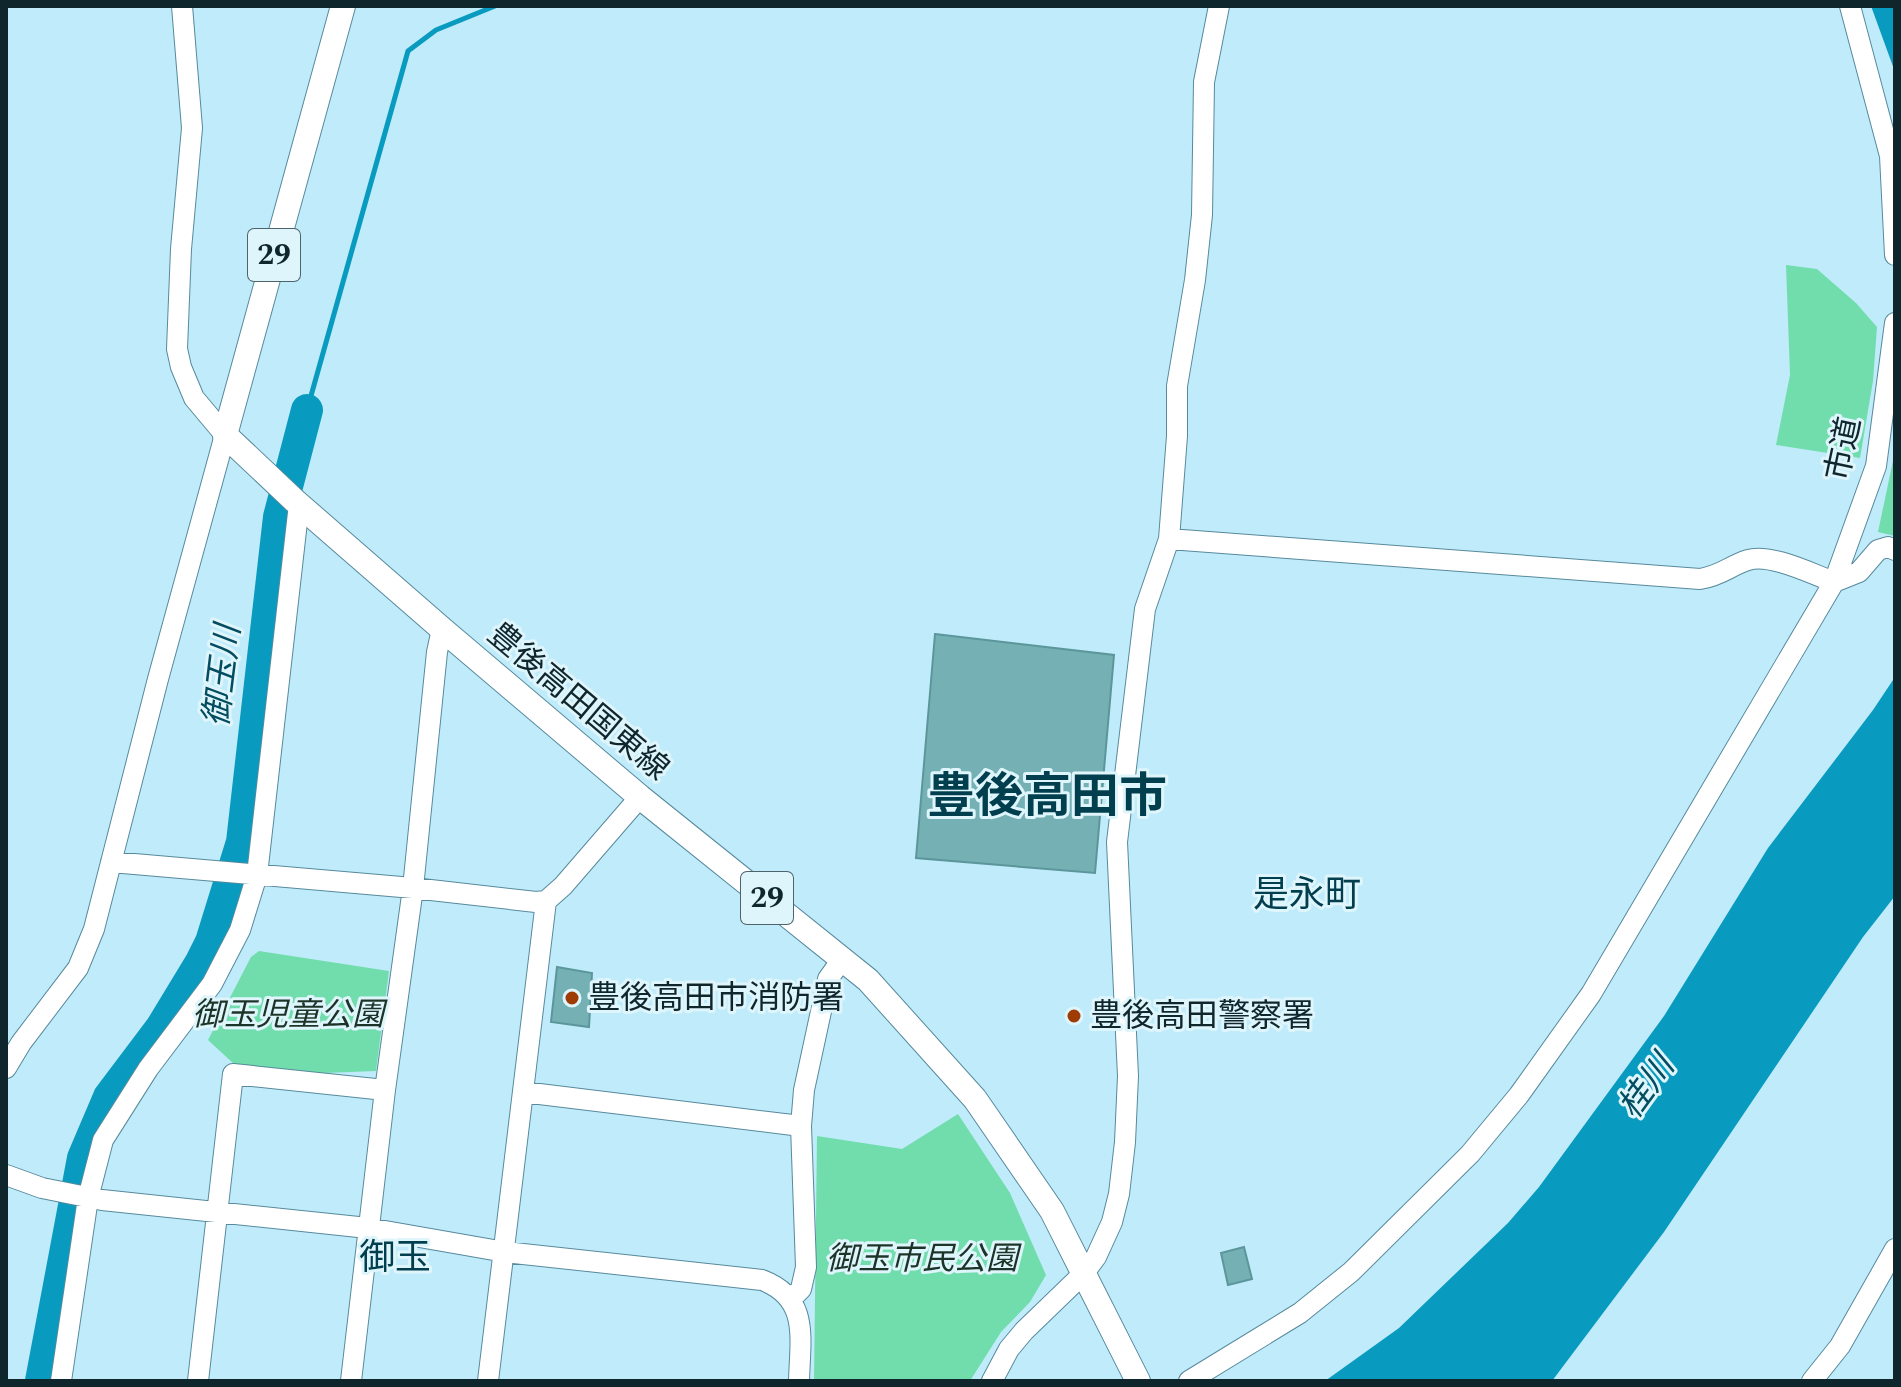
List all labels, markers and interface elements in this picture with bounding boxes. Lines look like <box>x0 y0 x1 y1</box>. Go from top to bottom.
road number: 29 <box>248 229 300 281</box>
street label: 市道 <box>1813 413 1875 485</box>
street label: 豊後高田国東線 <box>476 611 680 793</box>
water label: 御玉川 <box>191 619 255 730</box>
district label: 豊後高田市 <box>927 761 1167 834</box>
district label: 是永町 <box>1253 868 1361 923</box>
road number: 29 <box>741 872 793 924</box>
place label: 豊後高田市消防署 <box>588 974 844 1023</box>
marker: 豊後高田市消防署 <box>563 989 581 1007</box>
park label: 御玉児童公園 <box>192 991 388 1040</box>
place label: 豊後高田警察署 <box>1090 992 1314 1041</box>
marker: 豊後高田警察署 <box>1065 1007 1083 1025</box>
water label: 桂川 <box>1606 1042 1690 1130</box>
district label: 御玉 <box>359 1231 431 1286</box>
park label: 御玉市民公園 <box>826 1235 1022 1284</box>

